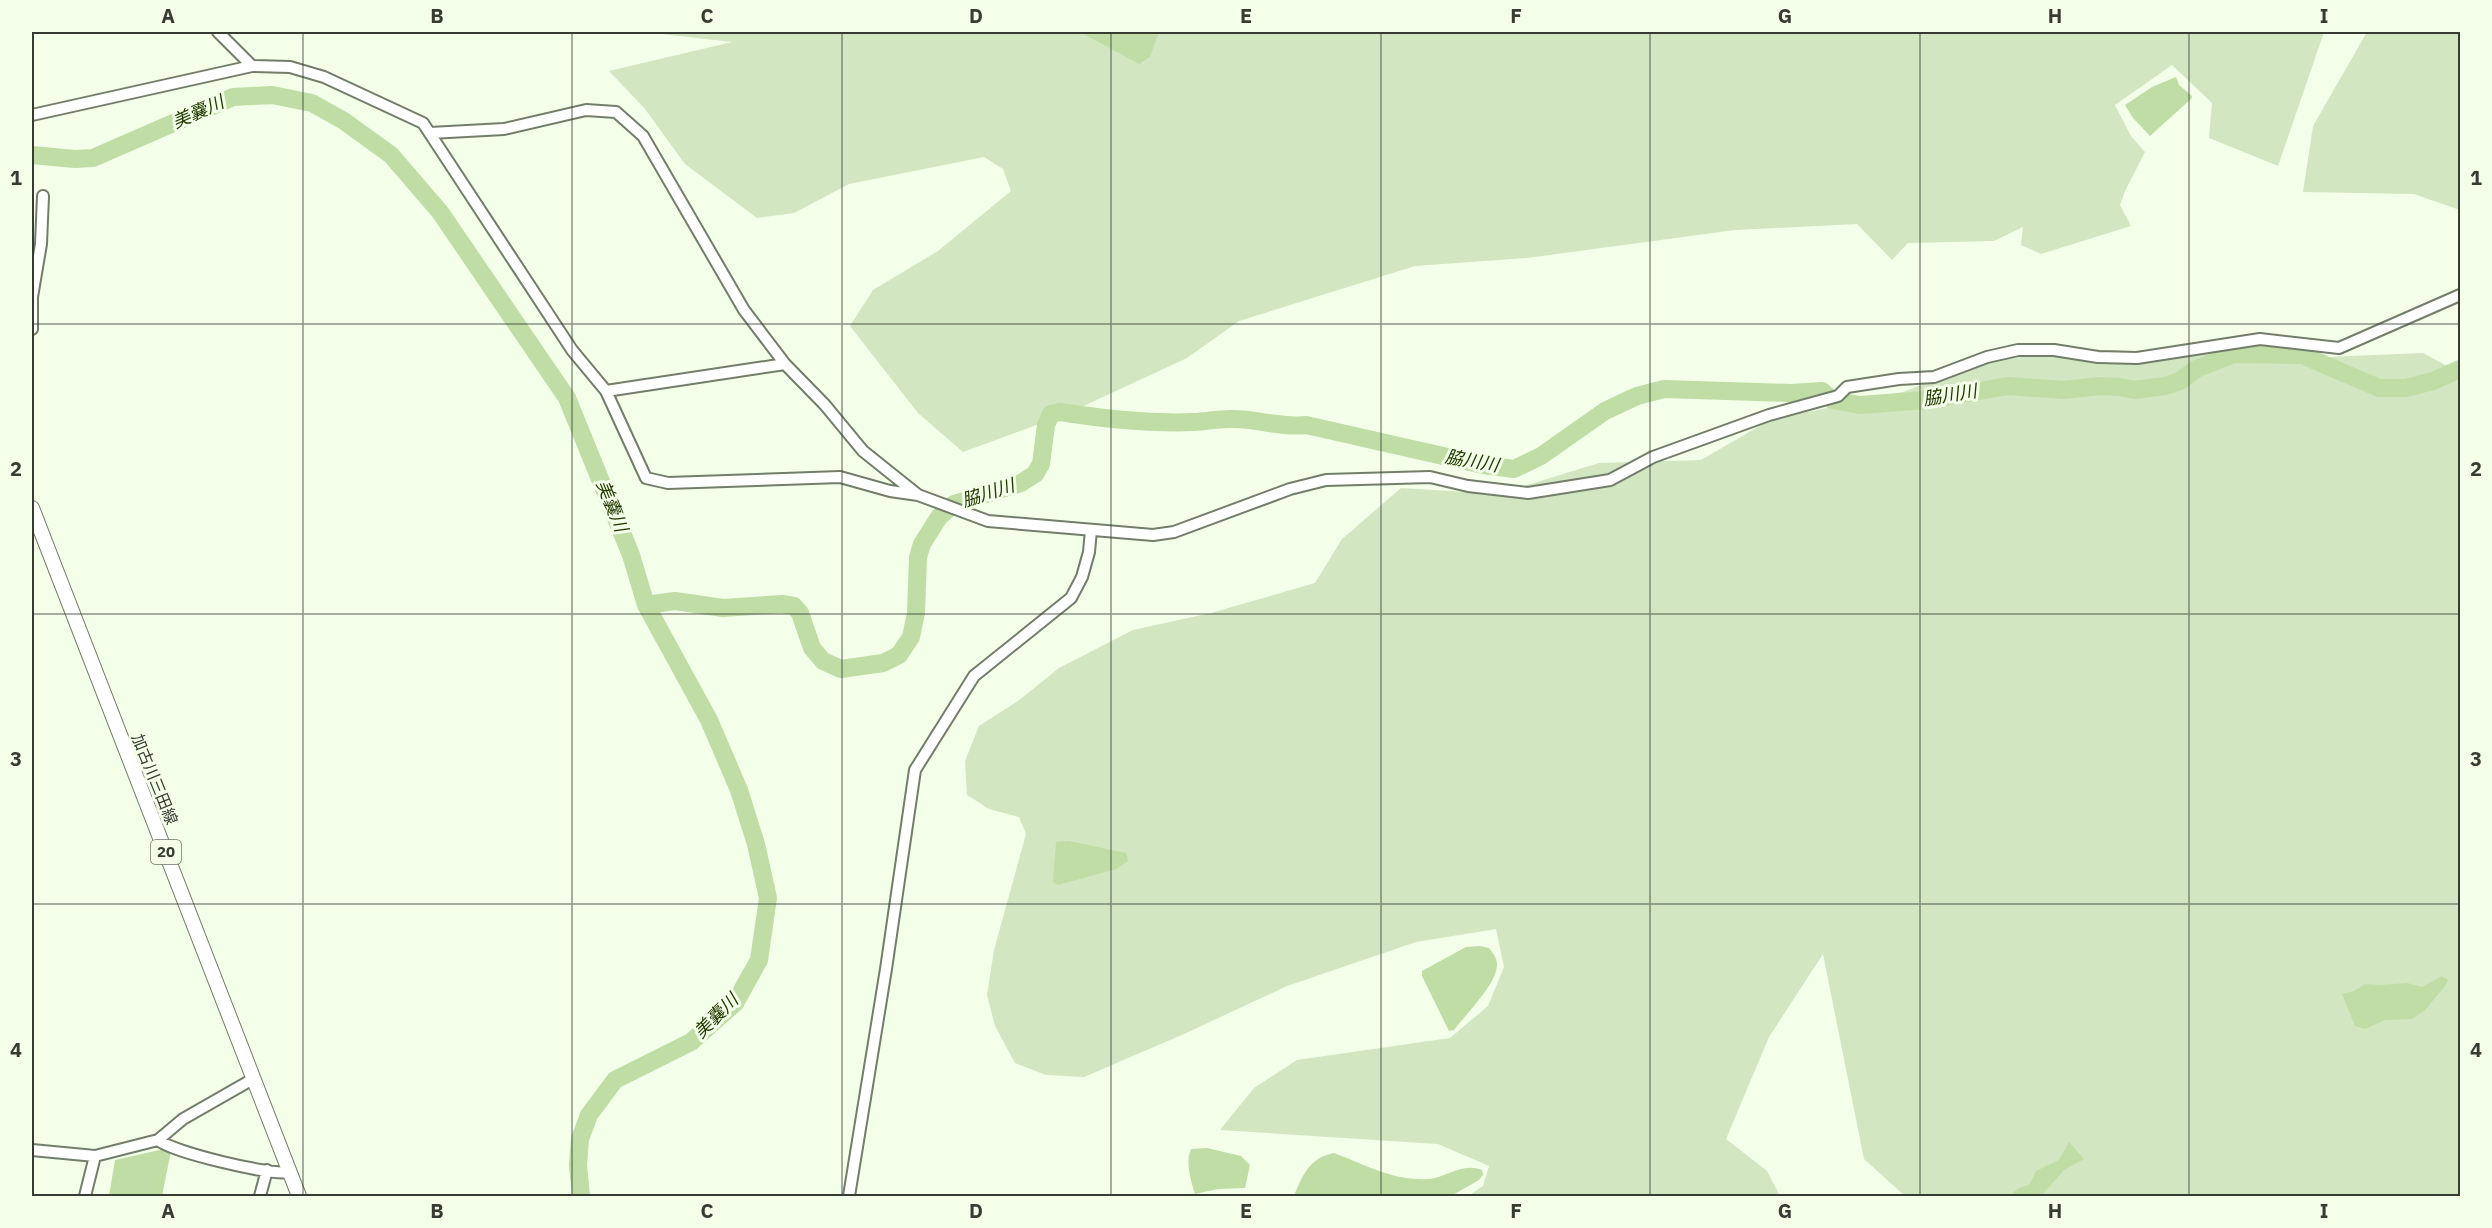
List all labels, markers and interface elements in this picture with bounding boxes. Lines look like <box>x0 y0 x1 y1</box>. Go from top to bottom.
text: A <box>161 2 175 29</box>
text: B <box>430 2 444 29</box>
text: C <box>700 2 714 29</box>
text: D <box>969 2 983 29</box>
text: E <box>1240 2 1252 29</box>
text: F <box>1510 2 1522 29</box>
text: G <box>1778 2 1792 29</box>
text: H <box>2048 2 2062 29</box>
text: I <box>2320 2 2328 29</box>
water label: 美嚢川 <box>168 89 229 133</box>
text: 1 <box>10 164 22 191</box>
text: 1 <box>2470 164 2482 191</box>
water label: 脇川川 <box>1921 379 1980 410</box>
water label: 脇川川 <box>1444 444 1503 477</box>
text: 2 <box>10 455 22 482</box>
text: 2 <box>2470 455 2482 482</box>
water label: 脇川川 <box>959 473 1019 512</box>
water label: 美嚢川 <box>592 476 634 537</box>
street label: 加古川三田線 <box>128 731 182 827</box>
text: 3 <box>10 745 22 772</box>
text: 3 <box>2470 745 2482 772</box>
road number: 20 <box>151 840 181 864</box>
water label: 美嚢川 <box>688 987 744 1043</box>
text: 4 <box>10 1036 22 1063</box>
text: 4 <box>2470 1036 2482 1063</box>
text: A <box>161 1197 175 1224</box>
text: B <box>430 1197 444 1224</box>
text: C <box>700 1197 714 1224</box>
text: D <box>969 1197 983 1224</box>
text: E <box>1240 1197 1252 1224</box>
text: F <box>1510 1197 1522 1224</box>
text: G <box>1778 1197 1792 1224</box>
text: H <box>2048 1197 2062 1224</box>
text: I <box>2320 1197 2328 1224</box>

